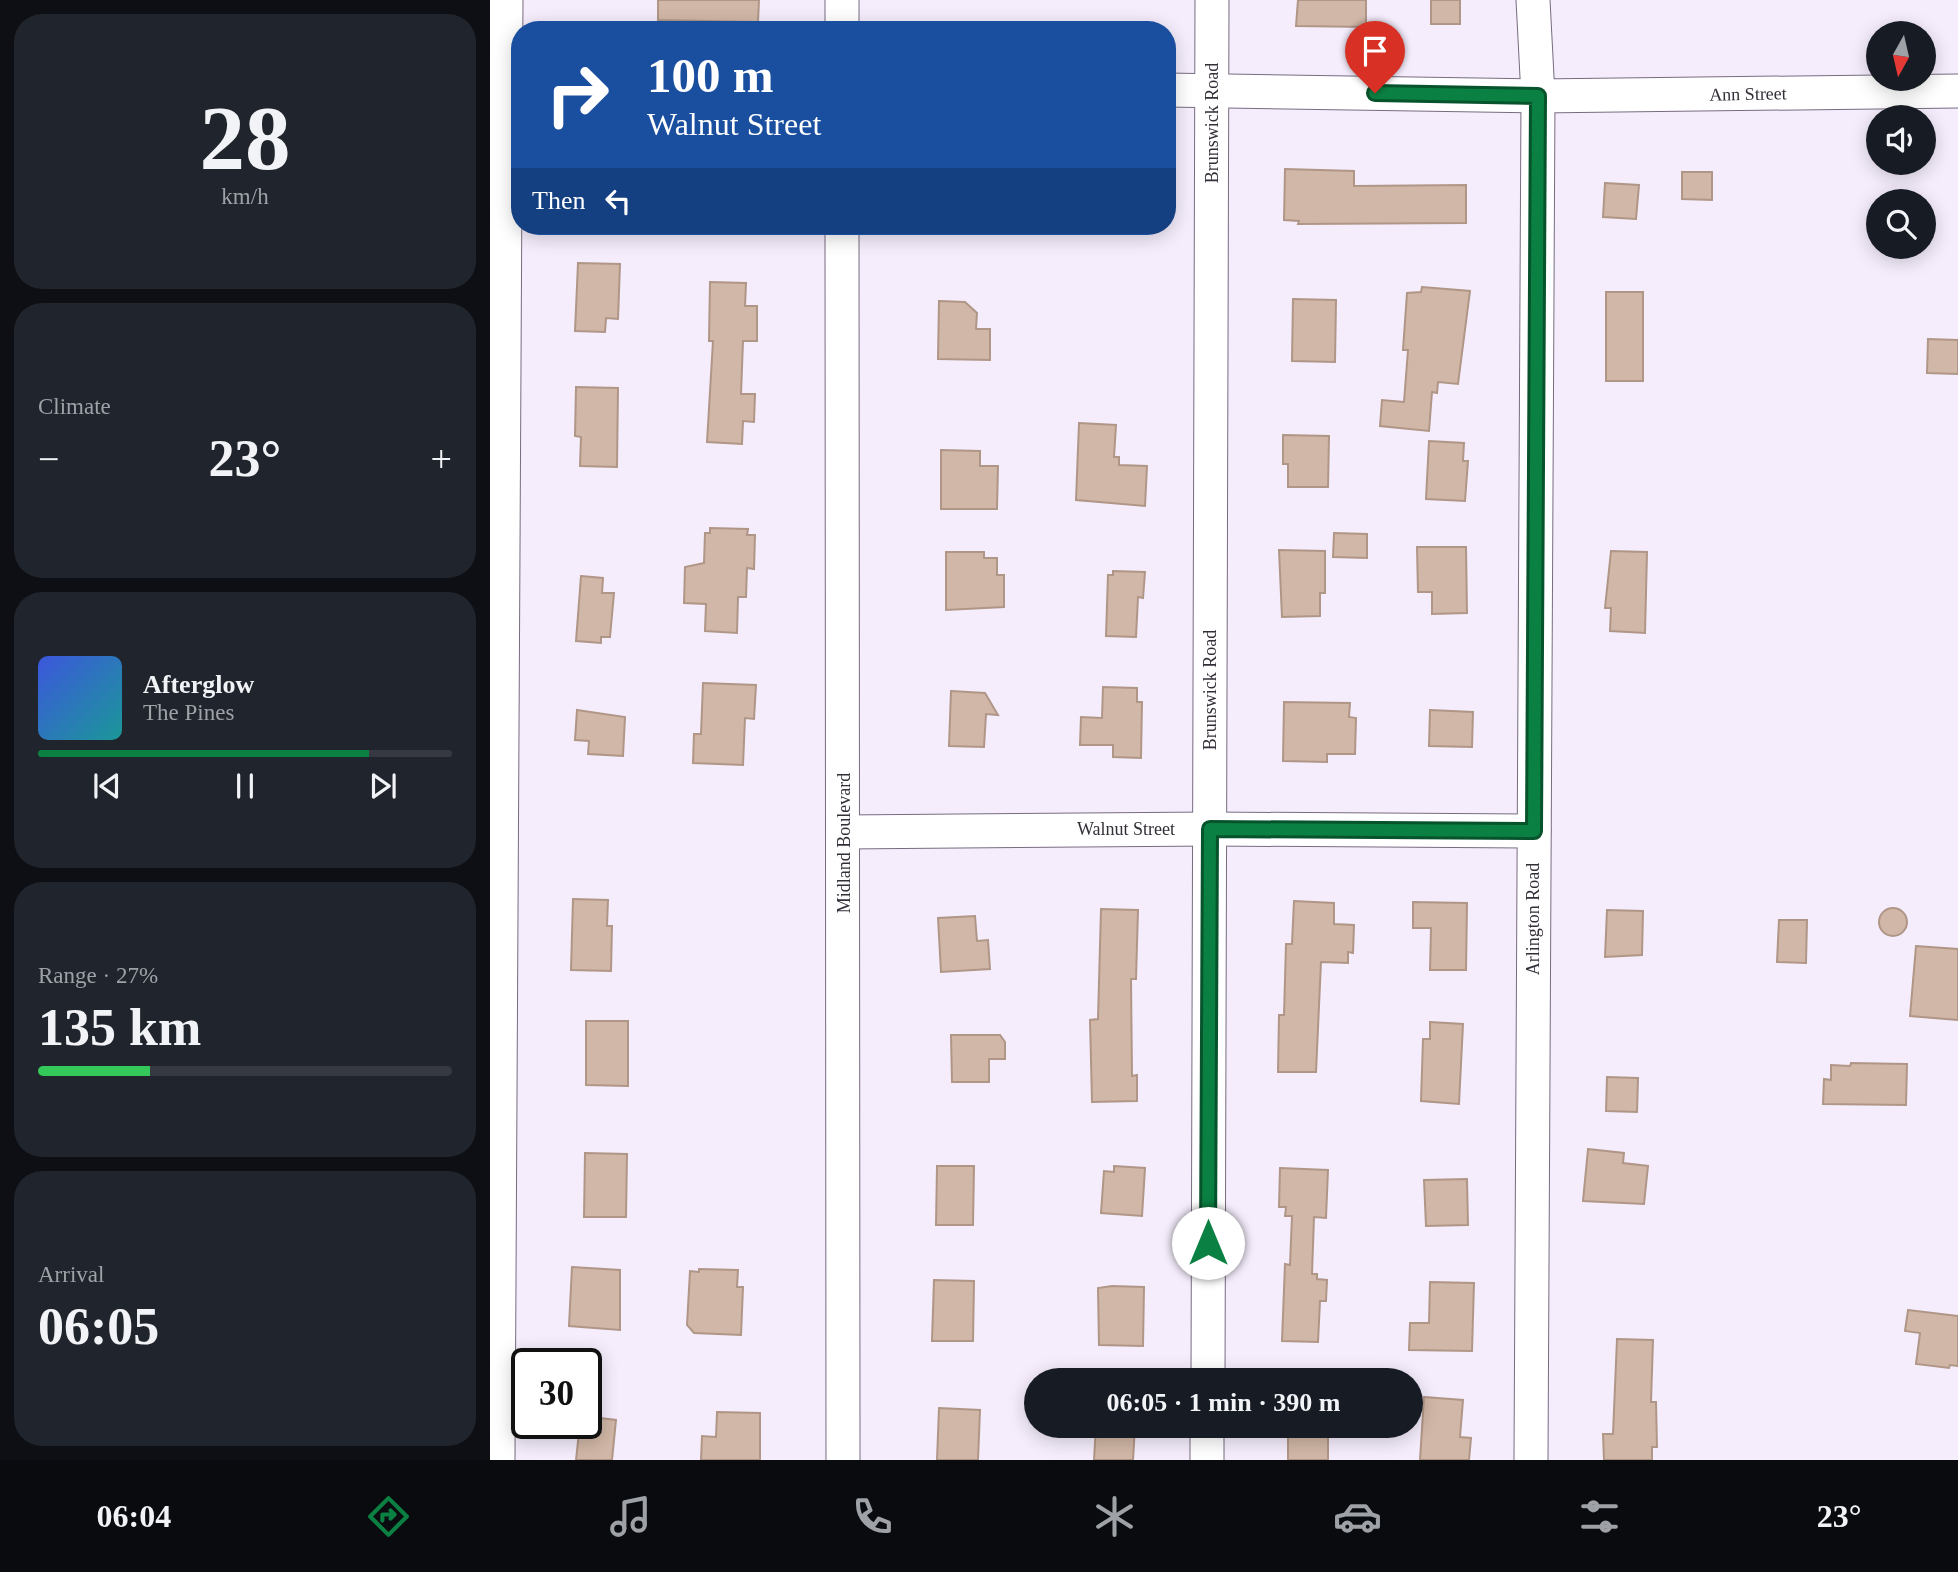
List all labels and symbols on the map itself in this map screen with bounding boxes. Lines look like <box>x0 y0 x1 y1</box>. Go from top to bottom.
pin <box>1345 21 1405 93</box>
north arrow <box>1866 21 1936 91</box>
street label: Brunswick Road <box>1202 63 1222 183</box>
street label: Ann Street <box>1709 83 1787 105</box>
street label: Brunswick Road <box>1200 630 1220 750</box>
street label: Midland Boulevard <box>834 773 854 913</box>
street label: Walnut Street <box>1077 819 1175 839</box>
street label: Arlington Road <box>1523 863 1543 975</box>
position arrow <box>1171 1206 1245 1280</box>
speed limit sign: 30 <box>511 1348 602 1439</box>

